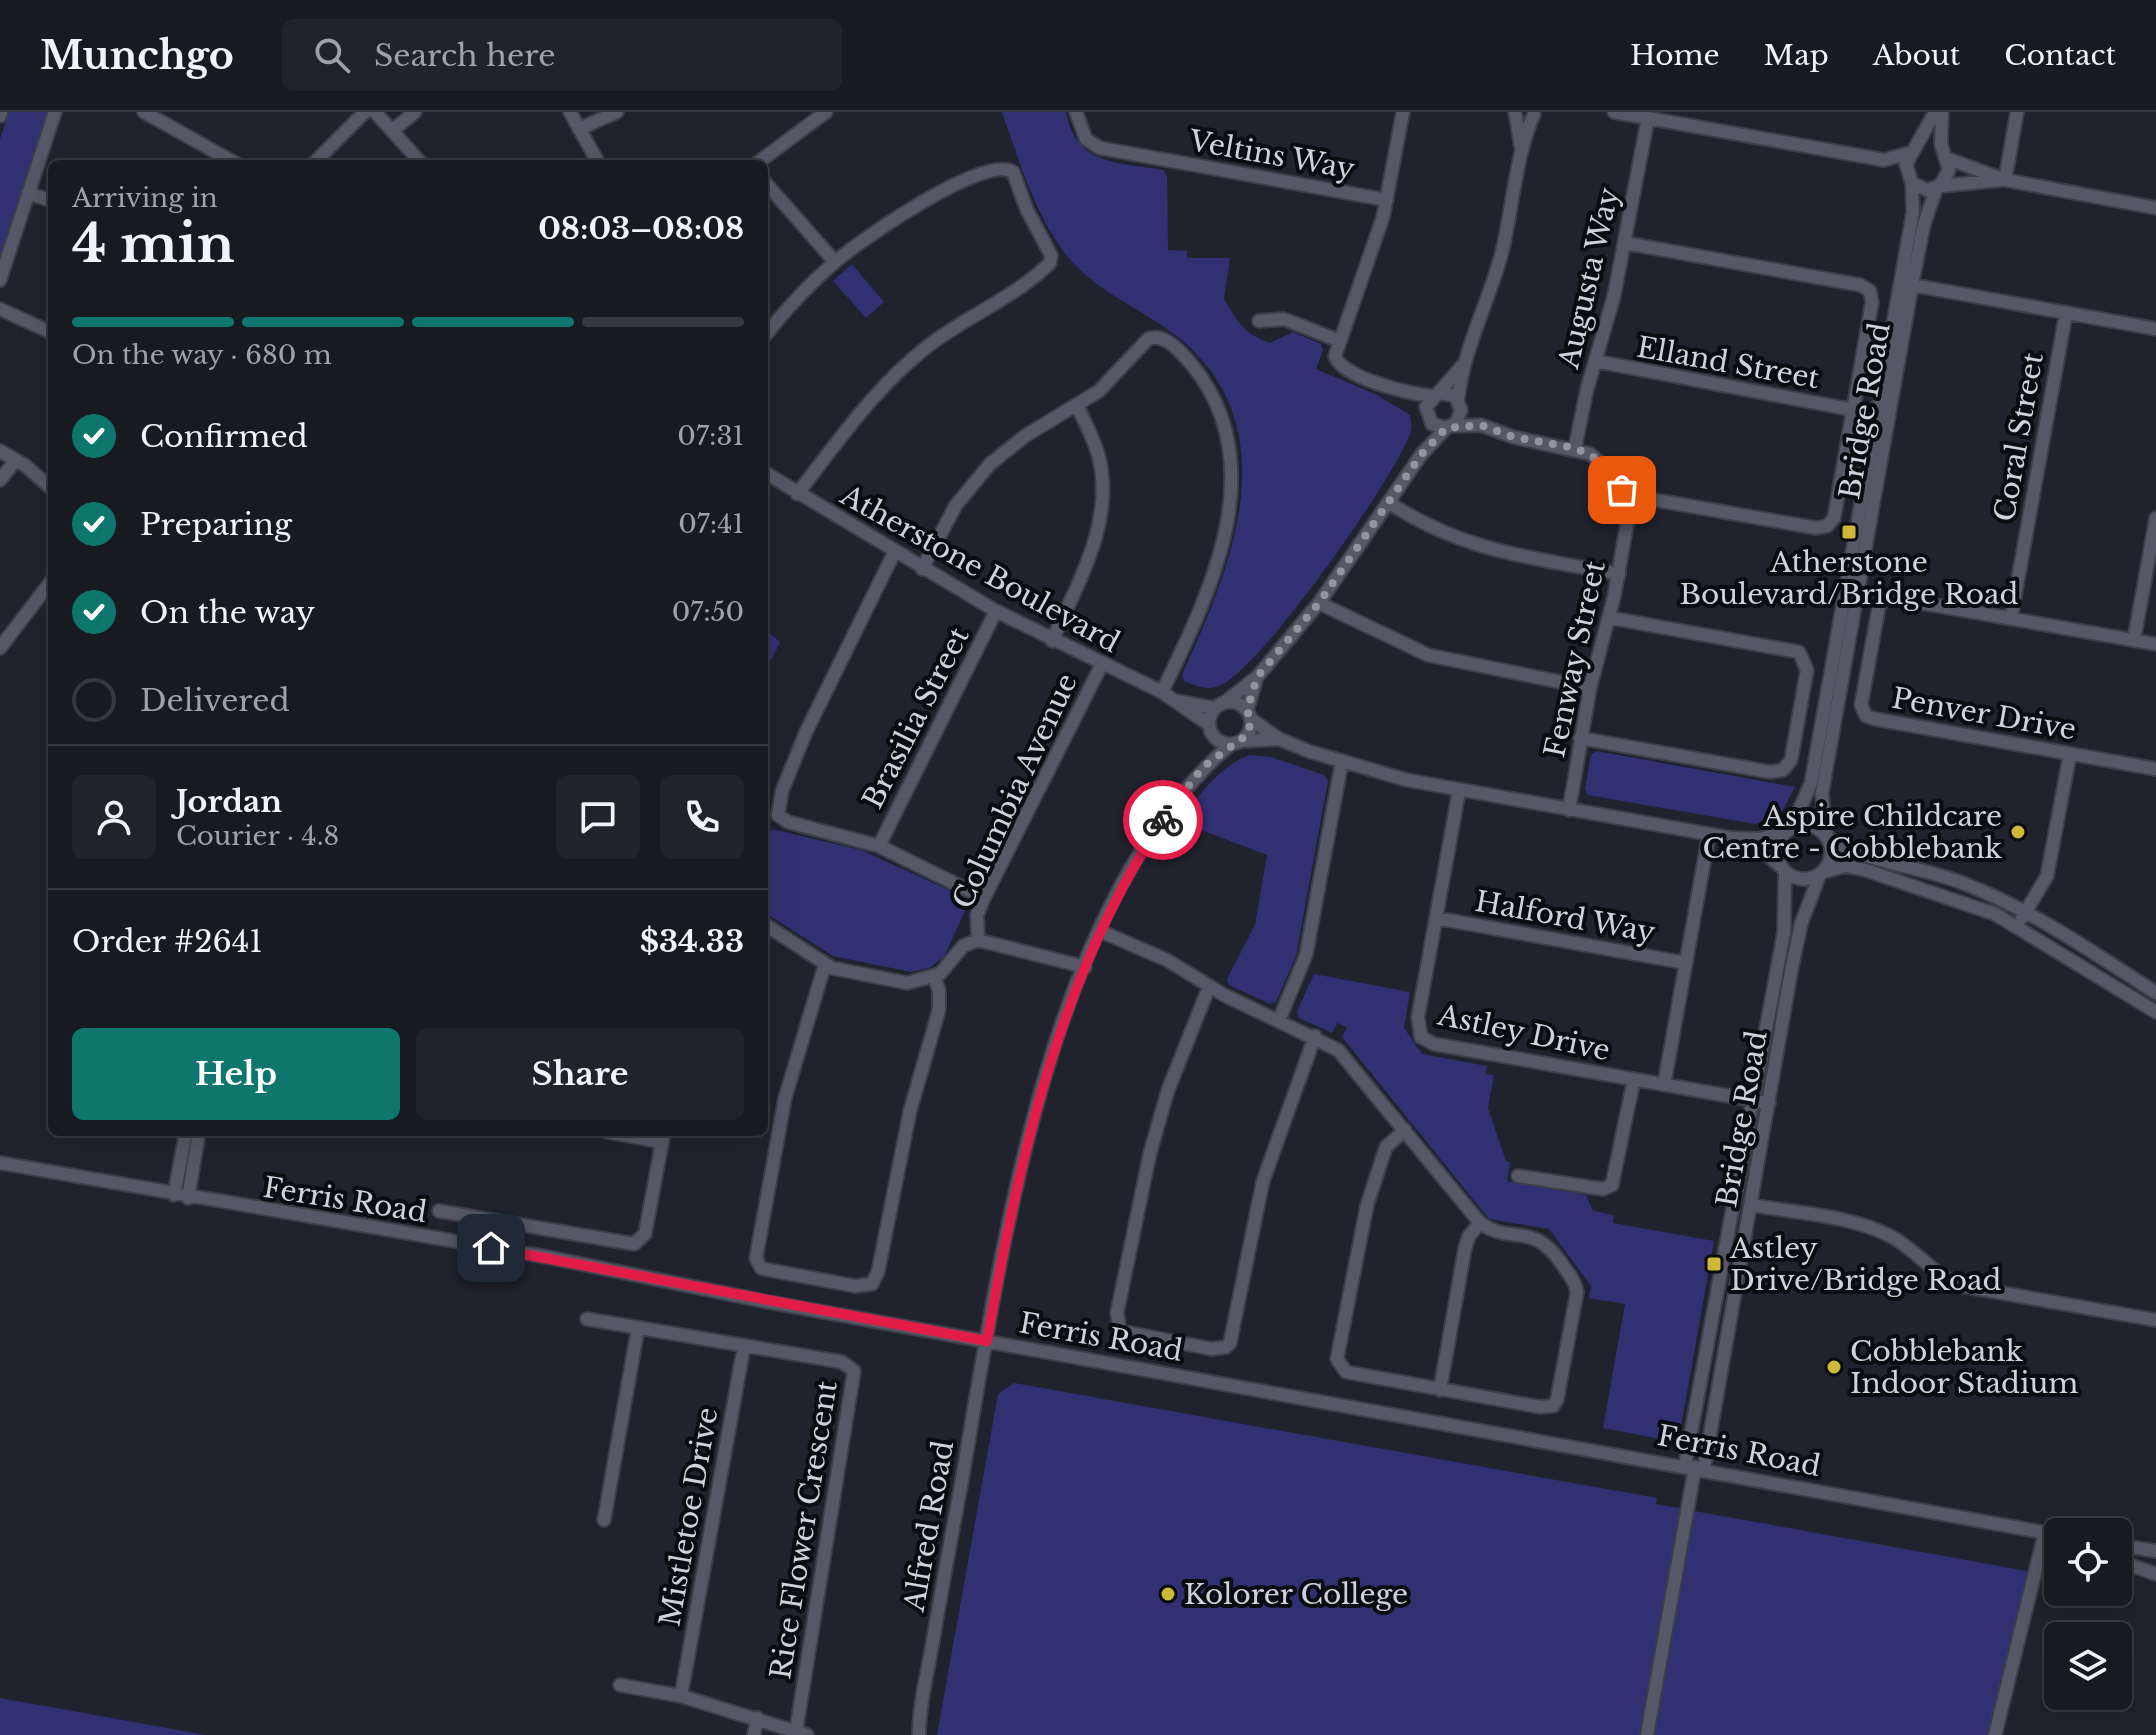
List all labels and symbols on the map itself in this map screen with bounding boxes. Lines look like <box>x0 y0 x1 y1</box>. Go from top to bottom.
street label: Veltins Way <box>1186 123 1357 187</box>
street label: Augusta Way <box>1551 184 1627 373</box>
street label: Bridge Road <box>1832 320 1898 502</box>
street label: Elland Street <box>1634 330 1822 396</box>
street label: Coral Street <box>1987 349 2051 524</box>
pin <box>1588 456 1656 524</box>
street label: Atherstone Boulevard <box>834 477 1126 660</box>
marker: Atherstone Boulevard/Bridge Road <box>1840 523 1858 541</box>
place label: Atherstone Boulevard/Bridge Road <box>1680 545 2019 612</box>
street label: Fenway Street <box>1537 557 1613 761</box>
street label: Brasilia Street <box>855 621 977 814</box>
street label: Columbia Avenue <box>945 668 1085 914</box>
street label: Penver Drive <box>1889 681 2079 747</box>
courier <box>1123 780 1203 860</box>
place label: Aspire Childcare Centre - Cobblebank <box>1703 799 2003 866</box>
marker: Aspire Childcare Centre - Cobblebank <box>2009 823 2027 841</box>
street label: Halford Way <box>1472 884 1658 950</box>
street label: Astley Drive <box>1434 998 1613 1068</box>
street label: Bridge Road <box>1709 1028 1775 1210</box>
street label: Ferris Road <box>261 1170 429 1230</box>
pin <box>457 1214 525 1282</box>
place label: Astley Drive/Bridge Road <box>1729 1231 2002 1298</box>
marker: Astley Drive/Bridge Road <box>1705 1255 1723 1273</box>
street label: Ferris Road <box>1017 1305 1185 1369</box>
place label: Cobblebank Indoor Stadium <box>1850 1334 2078 1401</box>
marker: Cobblebank Indoor Stadium <box>1825 1358 1843 1376</box>
street label: Rice Flower Crescent <box>763 1378 845 1682</box>
street label: Mistletoe Drive <box>653 1405 725 1629</box>
street label: Ferris Road <box>1655 1418 1823 1484</box>
street label: Alfred Road <box>897 1438 961 1615</box>
place label: Kolorer College <box>1184 1577 1408 1612</box>
marker: Kolorer College <box>1159 1585 1177 1603</box>

